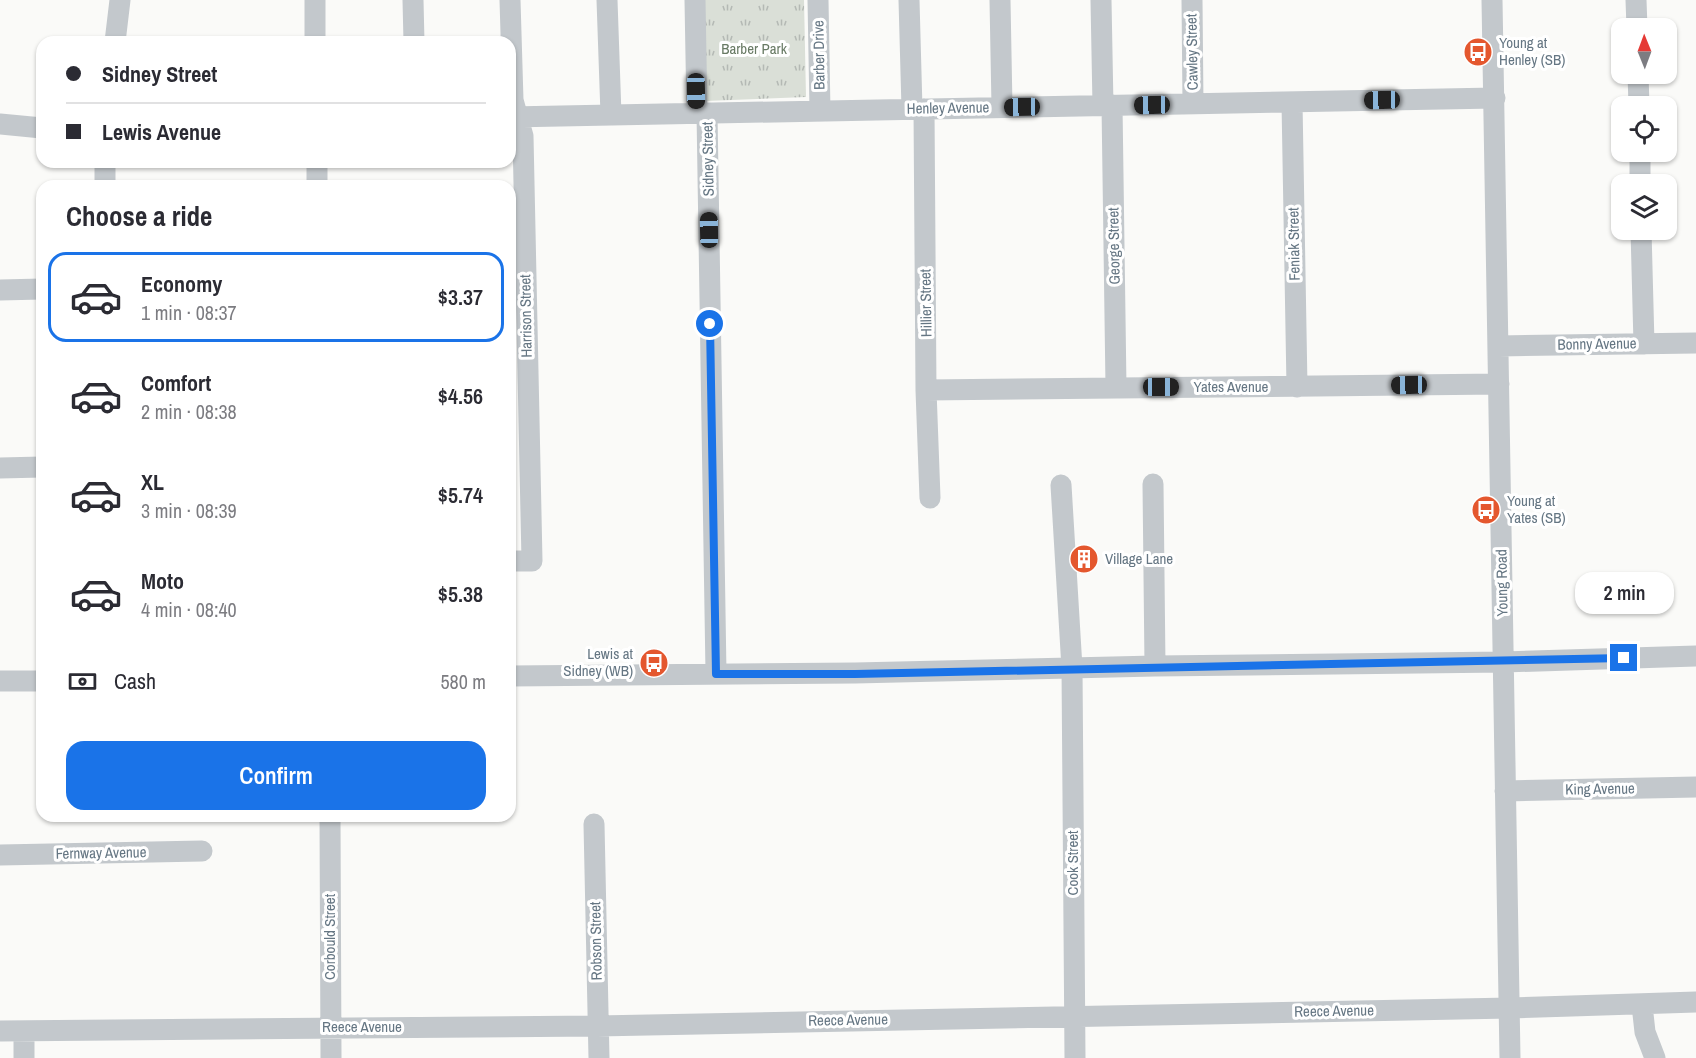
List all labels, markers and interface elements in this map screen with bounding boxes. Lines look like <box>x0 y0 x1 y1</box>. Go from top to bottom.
street label: Cawley Street <box>1180 13 1203 90</box>
north arrow <box>1611 18 1677 84</box>
map controls <box>1611 18 1677 240</box>
street label: Barber Drive <box>807 20 830 90</box>
place label: Young at Henley (SB) <box>1499 32 1565 70</box>
bus stop icon: Young at Henley (SB) <box>1462 36 1494 68</box>
park label: Barber Park <box>721 38 788 59</box>
text: Sidney Street <box>102 59 217 89</box>
car <box>687 73 705 109</box>
car <box>1364 91 1400 109</box>
street label: Henley Avenue <box>907 96 990 119</box>
car <box>1134 96 1170 114</box>
button: locate <box>1611 96 1677 162</box>
car <box>1004 98 1040 116</box>
text: Lewis Avenue <box>102 117 221 147</box>
street label: Sidney Street <box>696 121 719 196</box>
button: layers <box>1611 174 1677 240</box>
text: Choose a ride <box>66 198 212 234</box>
street label: George Street <box>1102 207 1125 285</box>
street label: Feniak Street <box>1282 207 1305 281</box>
car <box>700 212 718 248</box>
street label: Hillier Street <box>914 268 937 337</box>
text: Economy <box>141 269 222 299</box>
icon: car <box>69 270 123 324</box>
street label: Harrison Street <box>514 274 537 358</box>
text: $3.37 <box>438 282 483 312</box>
text: 1 min · 08:37 <box>141 299 237 326</box>
route start <box>696 310 723 337</box>
street label: Bonny Avenue <box>1557 332 1637 355</box>
text: Comfort <box>141 368 211 398</box>
icon: car <box>69 369 123 423</box>
street label: Yates Avenue <box>1194 376 1269 397</box>
car <box>1391 376 1427 394</box>
car <box>1143 378 1179 396</box>
text: $4.56 <box>438 381 483 411</box>
text: 2 min · 08:38 <box>141 398 237 425</box>
text: XL <box>141 467 164 497</box>
icon: car <box>69 468 123 522</box>
text: $5.74 <box>438 480 483 510</box>
place label: Young at Yates (SB) <box>1507 490 1566 528</box>
bus stop icon: Young at Yates (SB) <box>1470 494 1502 526</box>
text: 3 min · 08:39 <box>141 497 237 524</box>
building icon: Village Lane <box>1068 543 1100 575</box>
place label: Village Lane <box>1105 548 1173 569</box>
street label: Young Road <box>1490 549 1513 617</box>
text: Moto <box>141 566 184 596</box>
icon: car <box>69 567 123 621</box>
callout: 2 min <box>1574 571 1674 613</box>
text: $5.38 <box>438 579 483 609</box>
text: 2 min <box>1603 579 1646 606</box>
text: 4 min · 08:40 <box>141 596 237 623</box>
place label: Lewis at Sidney (WB) <box>563 643 634 681</box>
route end <box>1610 644 1637 671</box>
bus stop icon: Lewis at Sidney (WB) <box>638 647 670 679</box>
icon: cash <box>66 665 99 698</box>
text: Cash <box>114 666 156 696</box>
text: 580 m <box>440 668 486 695</box>
button: Confirm <box>66 741 486 810</box>
street label: King Avenue <box>1565 777 1635 800</box>
street label: Cook Street <box>1062 830 1083 895</box>
street label: Fernway Avenue <box>55 841 147 864</box>
street label: Corbould Street <box>319 893 340 980</box>
street label: Robson Street <box>584 901 607 981</box>
street label: Reece Avenue <box>1294 999 1374 1022</box>
street label: Reece Avenue <box>808 1008 888 1031</box>
street label: Reece Avenue <box>322 1016 402 1037</box>

